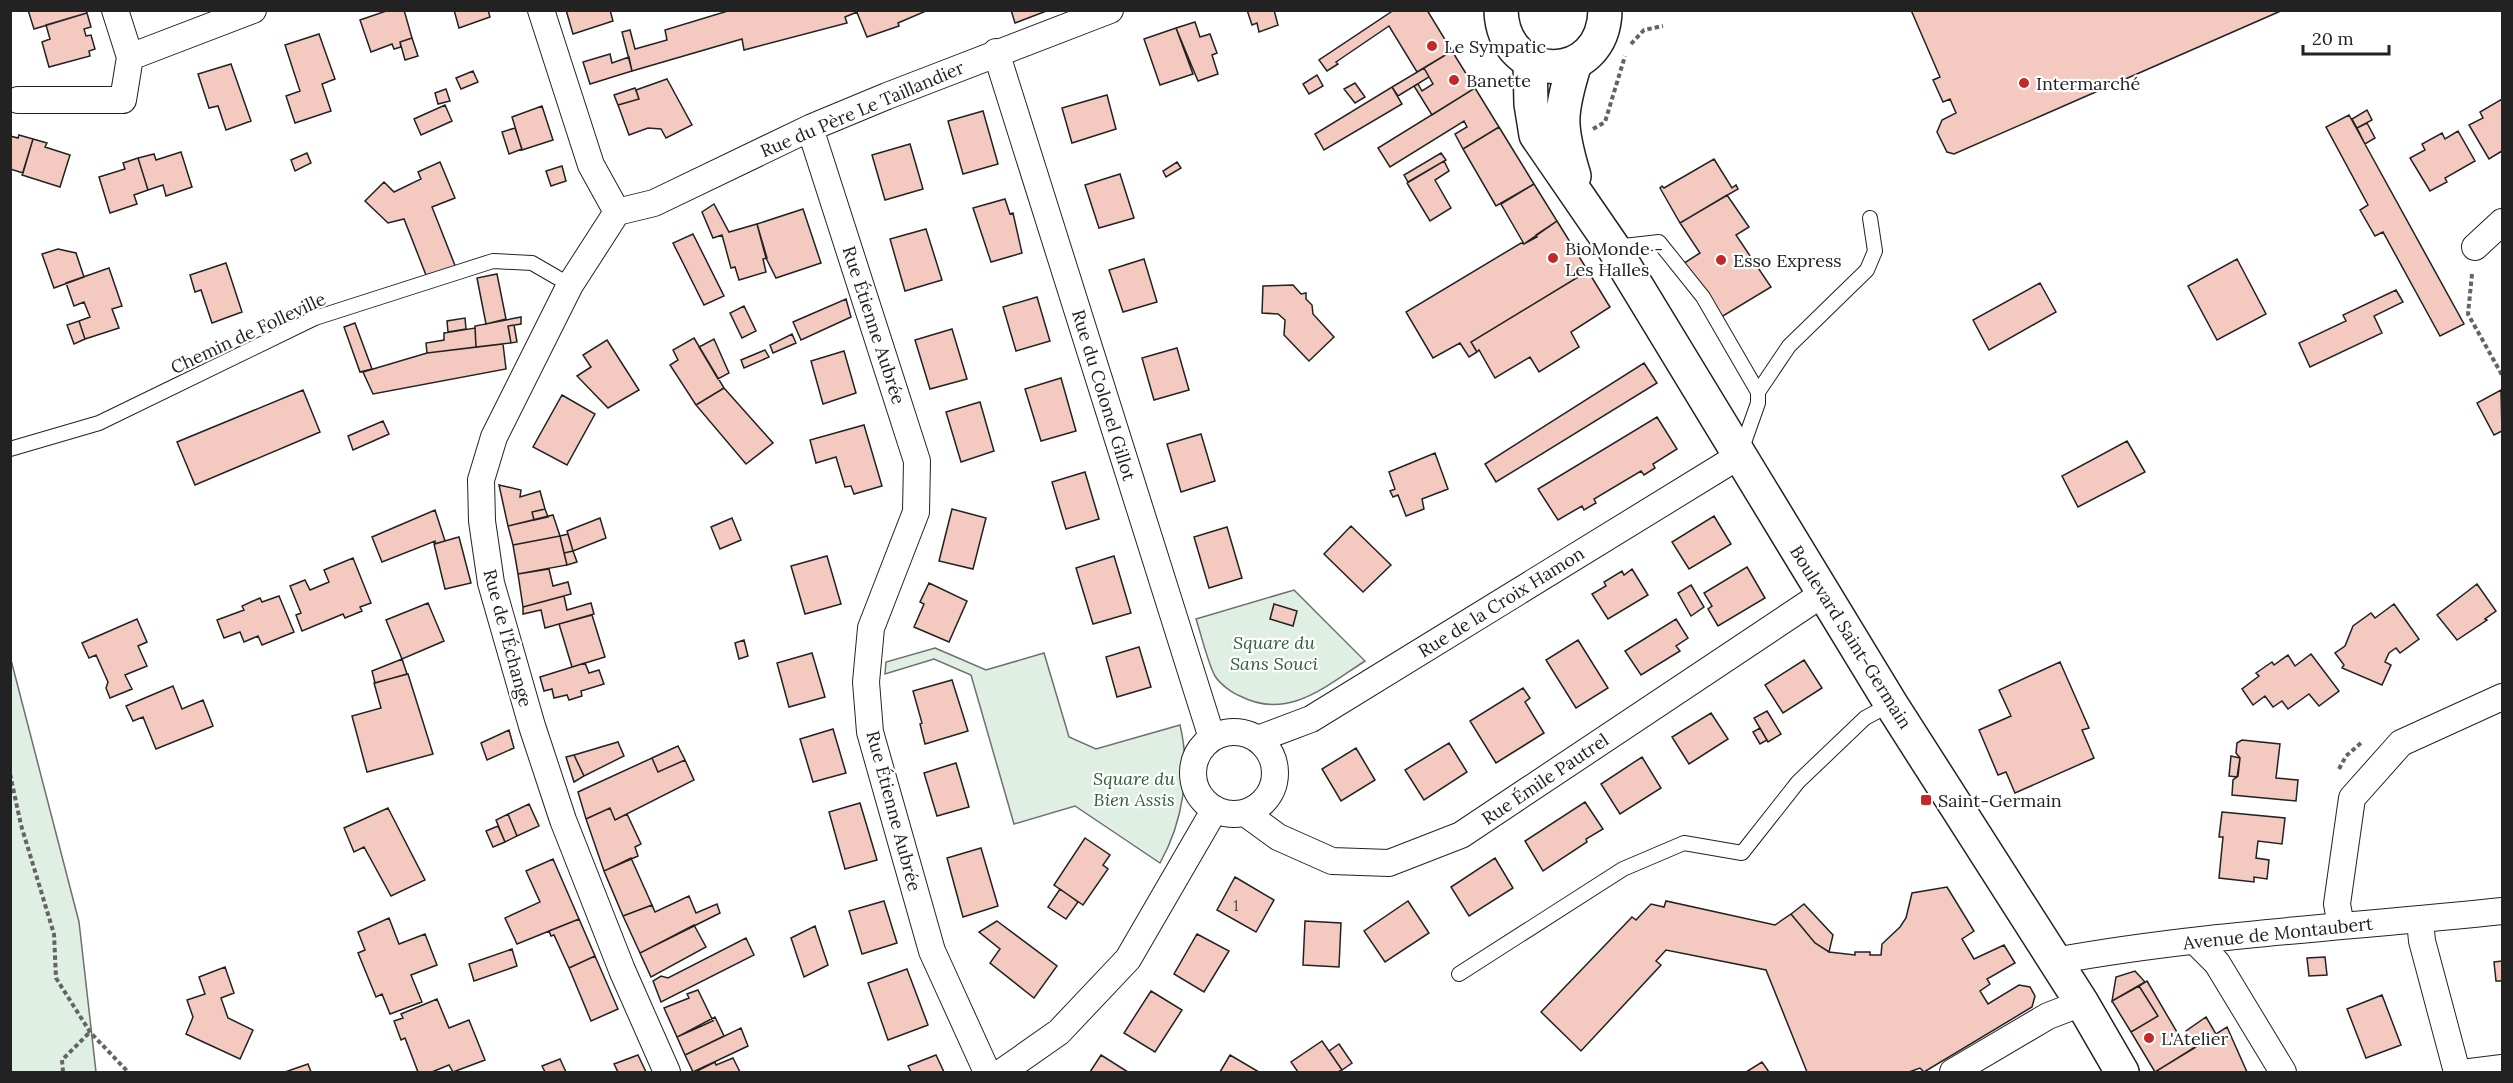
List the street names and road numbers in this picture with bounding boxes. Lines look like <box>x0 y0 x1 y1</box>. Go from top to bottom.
street label: Rue du Père Le Taillandier <box>757 56 968 162</box>
street label: Rue Étienne Aubrée <box>838 243 911 407</box>
street label: Chemin de Folleville <box>167 287 329 379</box>
street label: Rue du Colonel Gillot <box>1067 307 1141 483</box>
street label: Rue de la Croix Hamon <box>1414 541 1588 663</box>
street label: Boulevard Saint-Germain <box>1785 541 1917 733</box>
street label: Rue de l'Échange <box>479 567 538 710</box>
street label: Rue Étienne Aubrée <box>861 728 927 894</box>
street label: Rue Émile Pautrel <box>1477 728 1613 830</box>
street label: Avenue de Montaubert <box>2181 912 2374 955</box>

